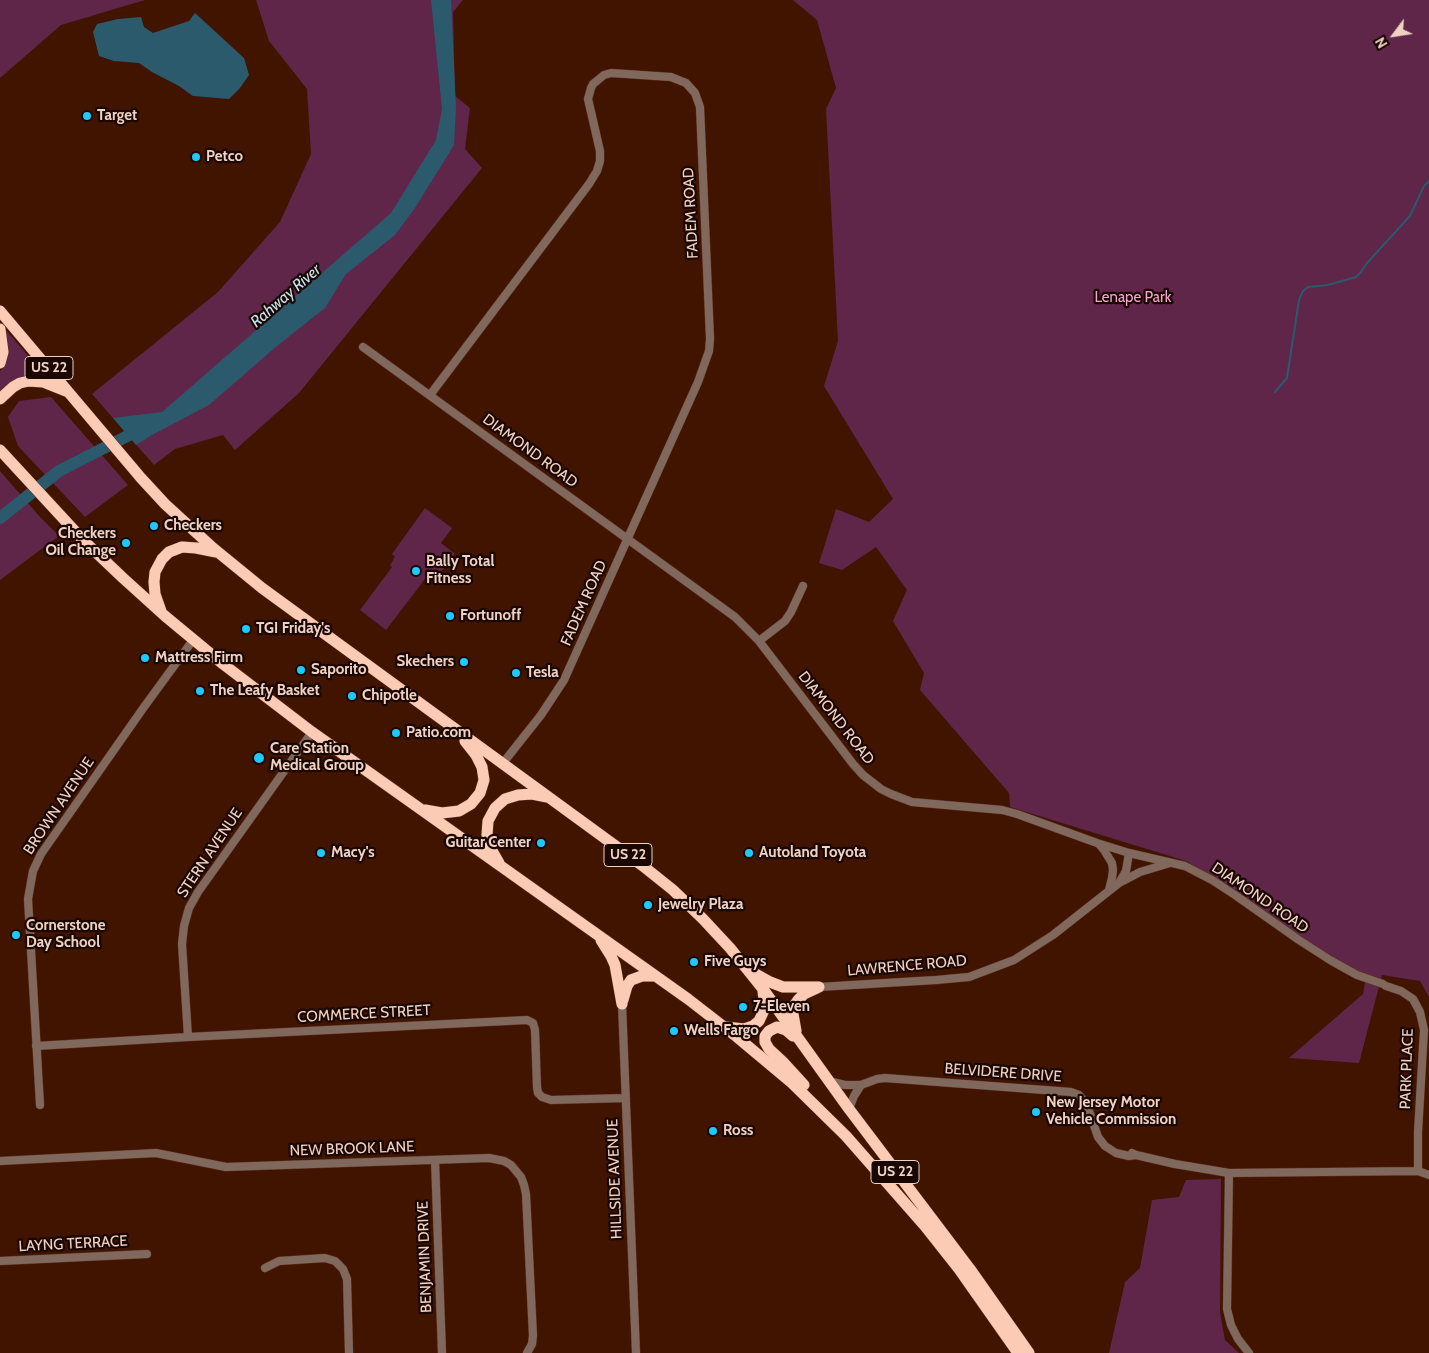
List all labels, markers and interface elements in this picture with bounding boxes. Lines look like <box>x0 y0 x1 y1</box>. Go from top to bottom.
north arrow <box>1369 10 1419 60</box>
text: N <box>1371 34 1391 52</box>
place label: Target <box>97 107 137 125</box>
marker: Target <box>81 110 93 122</box>
place label: Petco <box>206 148 243 166</box>
marker: Petco <box>190 151 202 163</box>
street label: FADEM ROAD <box>680 167 702 259</box>
water label: Rahway River <box>247 260 325 332</box>
park label: Lenape Park <box>1094 289 1172 307</box>
road number: US 22 <box>25 356 73 379</box>
street label: DIAMOND ROAD <box>479 410 581 492</box>
place label: Checkers <box>164 517 222 535</box>
marker: Checkers <box>148 520 160 532</box>
place label: Checkers Oil Change <box>45 525 116 560</box>
marker: Checkers Oil Change <box>120 537 132 549</box>
place label: Bally Total Fitness <box>426 553 494 588</box>
street label: FADEM ROAD <box>557 557 611 649</box>
marker: Bally Total Fitness <box>410 565 422 577</box>
place label: Fortunoff <box>460 607 521 625</box>
marker: Fortunoff <box>444 610 456 622</box>
place label: TGI Friday's <box>256 620 330 638</box>
marker: TGI Friday's <box>240 623 252 635</box>
place label: Mattress Firm <box>155 649 243 667</box>
marker: Mattress Firm <box>139 652 151 664</box>
place label: Skechers <box>397 653 454 671</box>
marker: Skechers <box>458 656 470 668</box>
place label: Saporito <box>311 661 367 679</box>
marker: Saporito <box>295 664 307 676</box>
place label: Tesla <box>526 664 559 682</box>
marker: Tesla <box>510 667 522 679</box>
street label: DIAMOND ROAD <box>794 668 878 768</box>
place label: The Leafy Basket <box>210 682 320 700</box>
marker: The Leafy Basket <box>194 685 206 697</box>
place label: Chipotle <box>362 687 417 705</box>
marker: Chipotle <box>346 690 358 702</box>
place label: Patio.com <box>406 724 471 742</box>
marker: Patio.com <box>390 727 402 739</box>
place label: Care Station Medical Group <box>270 740 364 775</box>
marker: Care Station Medical Group <box>252 751 266 765</box>
street label: BROWN AVENUE <box>20 754 98 858</box>
street label: STERN AVENUE <box>174 805 246 901</box>
place label: Guitar Center <box>446 834 531 852</box>
marker: Guitar Center <box>535 837 547 849</box>
place label: Macy's <box>331 844 375 862</box>
road number: US 22 <box>604 844 652 866</box>
place label: Autoland Toyota <box>759 844 866 862</box>
marker: Macy's <box>315 847 327 859</box>
marker: Autoland Toyota <box>743 847 755 859</box>
street label: DIAMOND ROAD <box>1208 859 1312 937</box>
place label: Jewelry Plaza <box>658 896 743 914</box>
marker: Jewelry Plaza <box>642 899 654 911</box>
place label: Cornerstone Day School <box>26 917 105 952</box>
marker: Cornerstone Day School <box>10 929 22 941</box>
street label: LAWRENCE ROAD <box>847 952 967 980</box>
place label: Five Guys <box>704 953 766 971</box>
marker: Five Guys <box>688 956 700 968</box>
place label: 7-Eleven <box>753 998 810 1016</box>
marker: 7-Eleven <box>737 1001 749 1013</box>
street label: COMMERCE STREET <box>297 1002 431 1026</box>
place label: Wells Fargo <box>684 1022 759 1040</box>
marker: Wells Fargo <box>668 1025 680 1037</box>
street label: PARK PLACE <box>1397 1028 1417 1110</box>
street label: BELVIDERE DRIVE <box>944 1060 1062 1086</box>
place label: New Jersey Motor Vehicle Commission <box>1046 1094 1176 1129</box>
marker: New Jersey Motor Vehicle Commission <box>1030 1106 1042 1118</box>
street label: HILLSIDE AVENUE <box>604 1119 626 1239</box>
place label: Ross <box>723 1122 753 1140</box>
marker: Ross <box>707 1125 719 1137</box>
street label: NEW BROOK LANE <box>289 1138 415 1160</box>
road number: US 22 <box>871 1160 919 1184</box>
street label: BENJAMIN DRIVE <box>414 1201 436 1313</box>
street label: LAYNG TERRACE <box>18 1232 128 1256</box>

